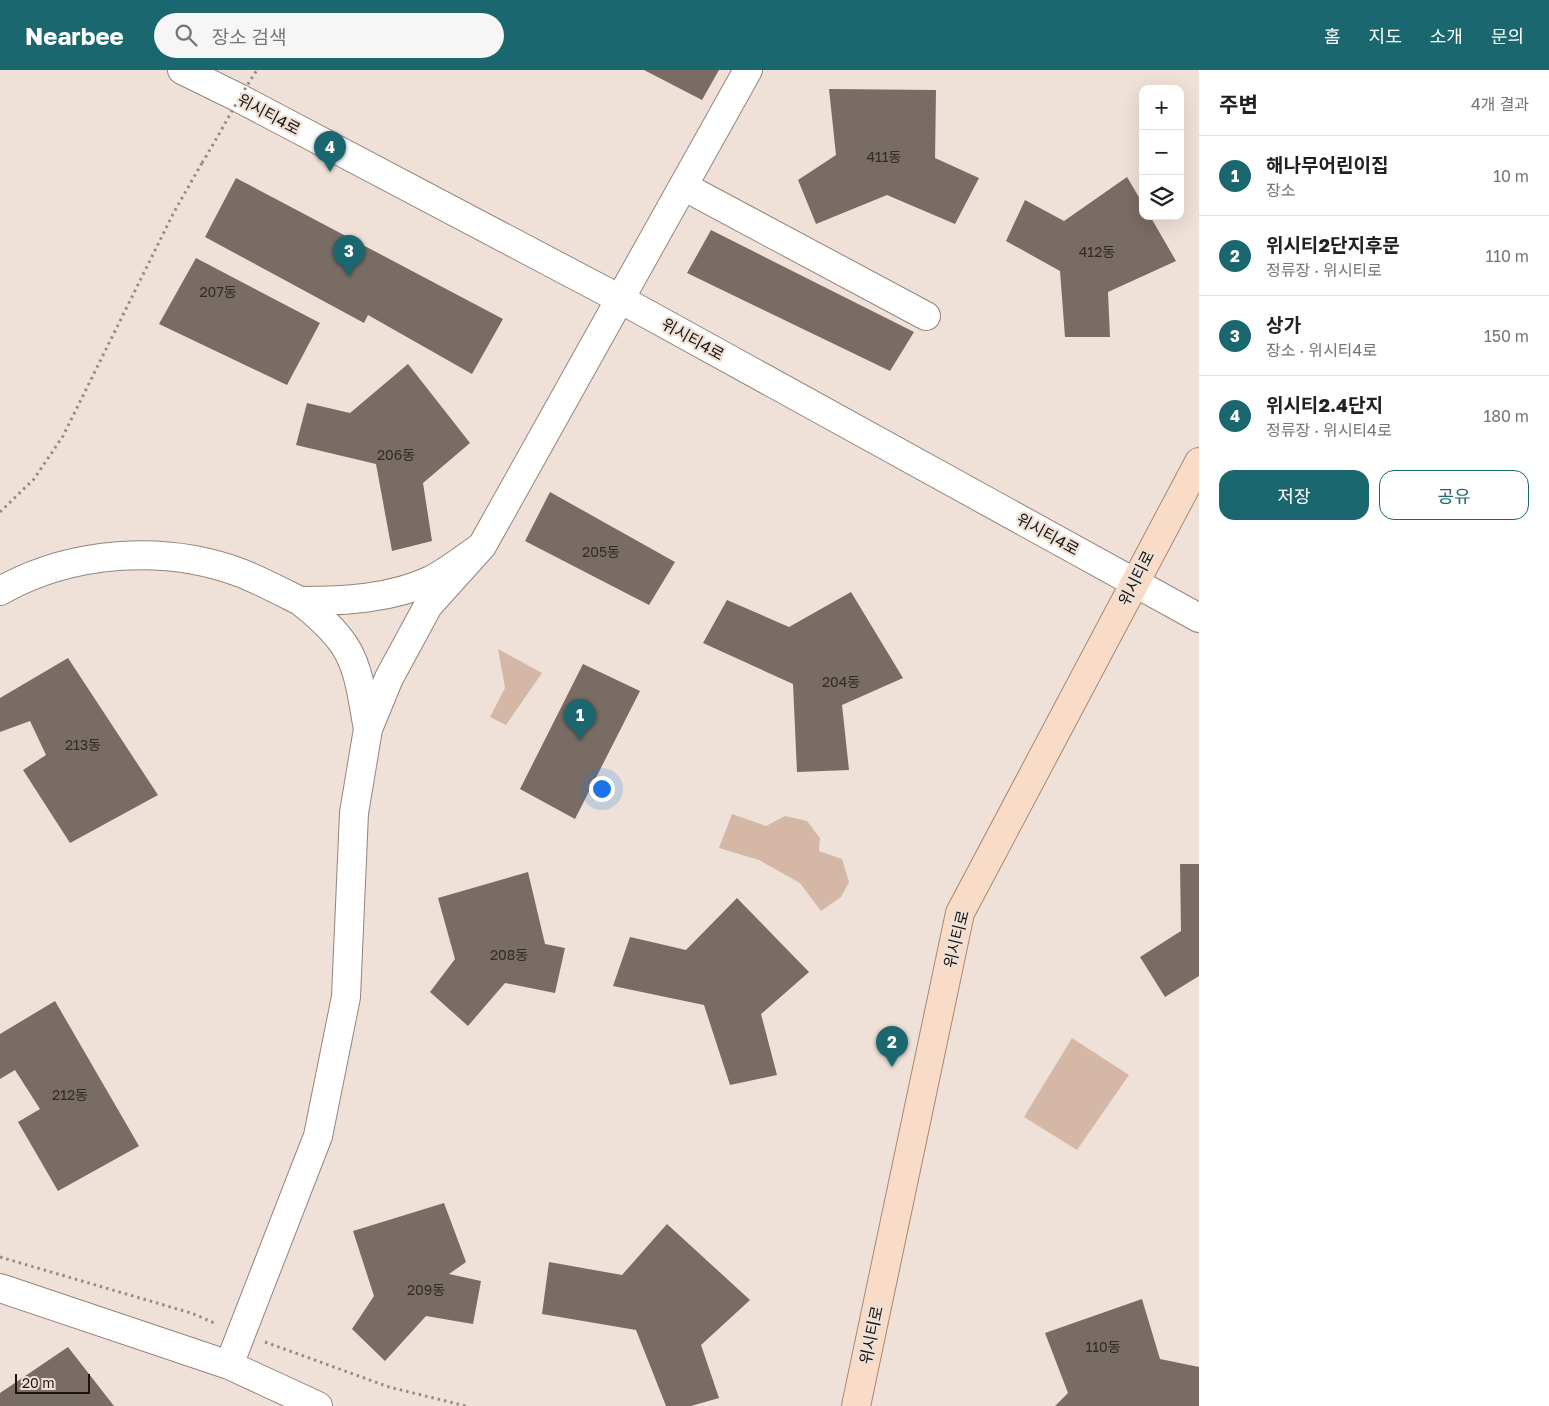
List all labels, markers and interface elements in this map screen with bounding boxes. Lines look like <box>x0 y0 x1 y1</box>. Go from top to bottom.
search box <box>154 13 504 58</box>
text: Nearbee <box>25 21 124 50</box>
icon: search <box>172 21 200 49</box>
text: 장소 검색 <box>212 25 286 48</box>
text: 홈 <box>1324 25 1341 47</box>
text: 지도 <box>1369 25 1402 47</box>
text: 소개 <box>1430 25 1463 47</box>
text: 문의 <box>1491 25 1524 47</box>
map controls <box>1139 85 1184 220</box>
button: + <box>1139 85 1184 130</box>
street label: 위시티4로 <box>234 89 304 139</box>
text: 주변 <box>1219 91 1258 117</box>
text: 4개 결과 <box>1471 94 1529 114</box>
button: − <box>1139 130 1184 175</box>
pin: 4 <box>314 131 346 172</box>
house number: 411동 <box>867 148 902 165</box>
text: 해나무어린이집 <box>1266 153 1388 176</box>
text: 1 <box>1231 166 1239 186</box>
text: 10 m <box>1493 166 1529 186</box>
button: layers <box>1139 175 1184 220</box>
text: 장소 <box>1266 180 1295 200</box>
text: 위시티2단지후문 <box>1266 233 1400 256</box>
pin: 3 <box>333 235 365 276</box>
house number: 412동 <box>1079 243 1115 260</box>
text: 2 <box>1230 246 1240 266</box>
text: 110 m <box>1485 246 1529 266</box>
text: 정류장 · 위시티로 <box>1266 260 1382 280</box>
house number: 207동 <box>199 283 237 300</box>
text: 상가 <box>1266 313 1301 336</box>
street label: 위시티4로 <box>658 314 728 365</box>
text: 3 <box>1230 326 1240 346</box>
text: 150 m <box>1484 326 1529 346</box>
text: 장소 · 위시티4로 <box>1266 340 1377 360</box>
text: 위시티2.4단지 <box>1266 393 1383 416</box>
text: 4 <box>1230 406 1240 426</box>
text: 180 m <box>1483 406 1529 426</box>
text: 정류장 · 위시티4로 <box>1266 420 1392 440</box>
house number: 206동 <box>377 446 415 463</box>
button: 저장 <box>1219 470 1369 520</box>
button: 공유 <box>1379 470 1529 520</box>
street label: 위시티4로 <box>1013 509 1083 560</box>
house number: 205동 <box>582 543 620 560</box>
street label: 위시티로 <box>1114 547 1158 609</box>
house number: 204동 <box>822 673 860 690</box>
pin: 1 <box>564 699 596 740</box>
house number: 213동 <box>65 736 101 753</box>
your location <box>589 776 615 802</box>
street label: 위시티로 <box>939 908 973 970</box>
house number: 208동 <box>490 946 528 963</box>
pin: 2 <box>876 1026 908 1067</box>
house number: 212동 <box>52 1086 88 1103</box>
house number: 209동 <box>407 1281 445 1298</box>
street label: 위시티로 <box>855 1304 887 1366</box>
house number: 110동 <box>1085 1338 1121 1355</box>
scale bar <box>15 1371 90 1394</box>
text: 20 m <box>22 1374 55 1391</box>

